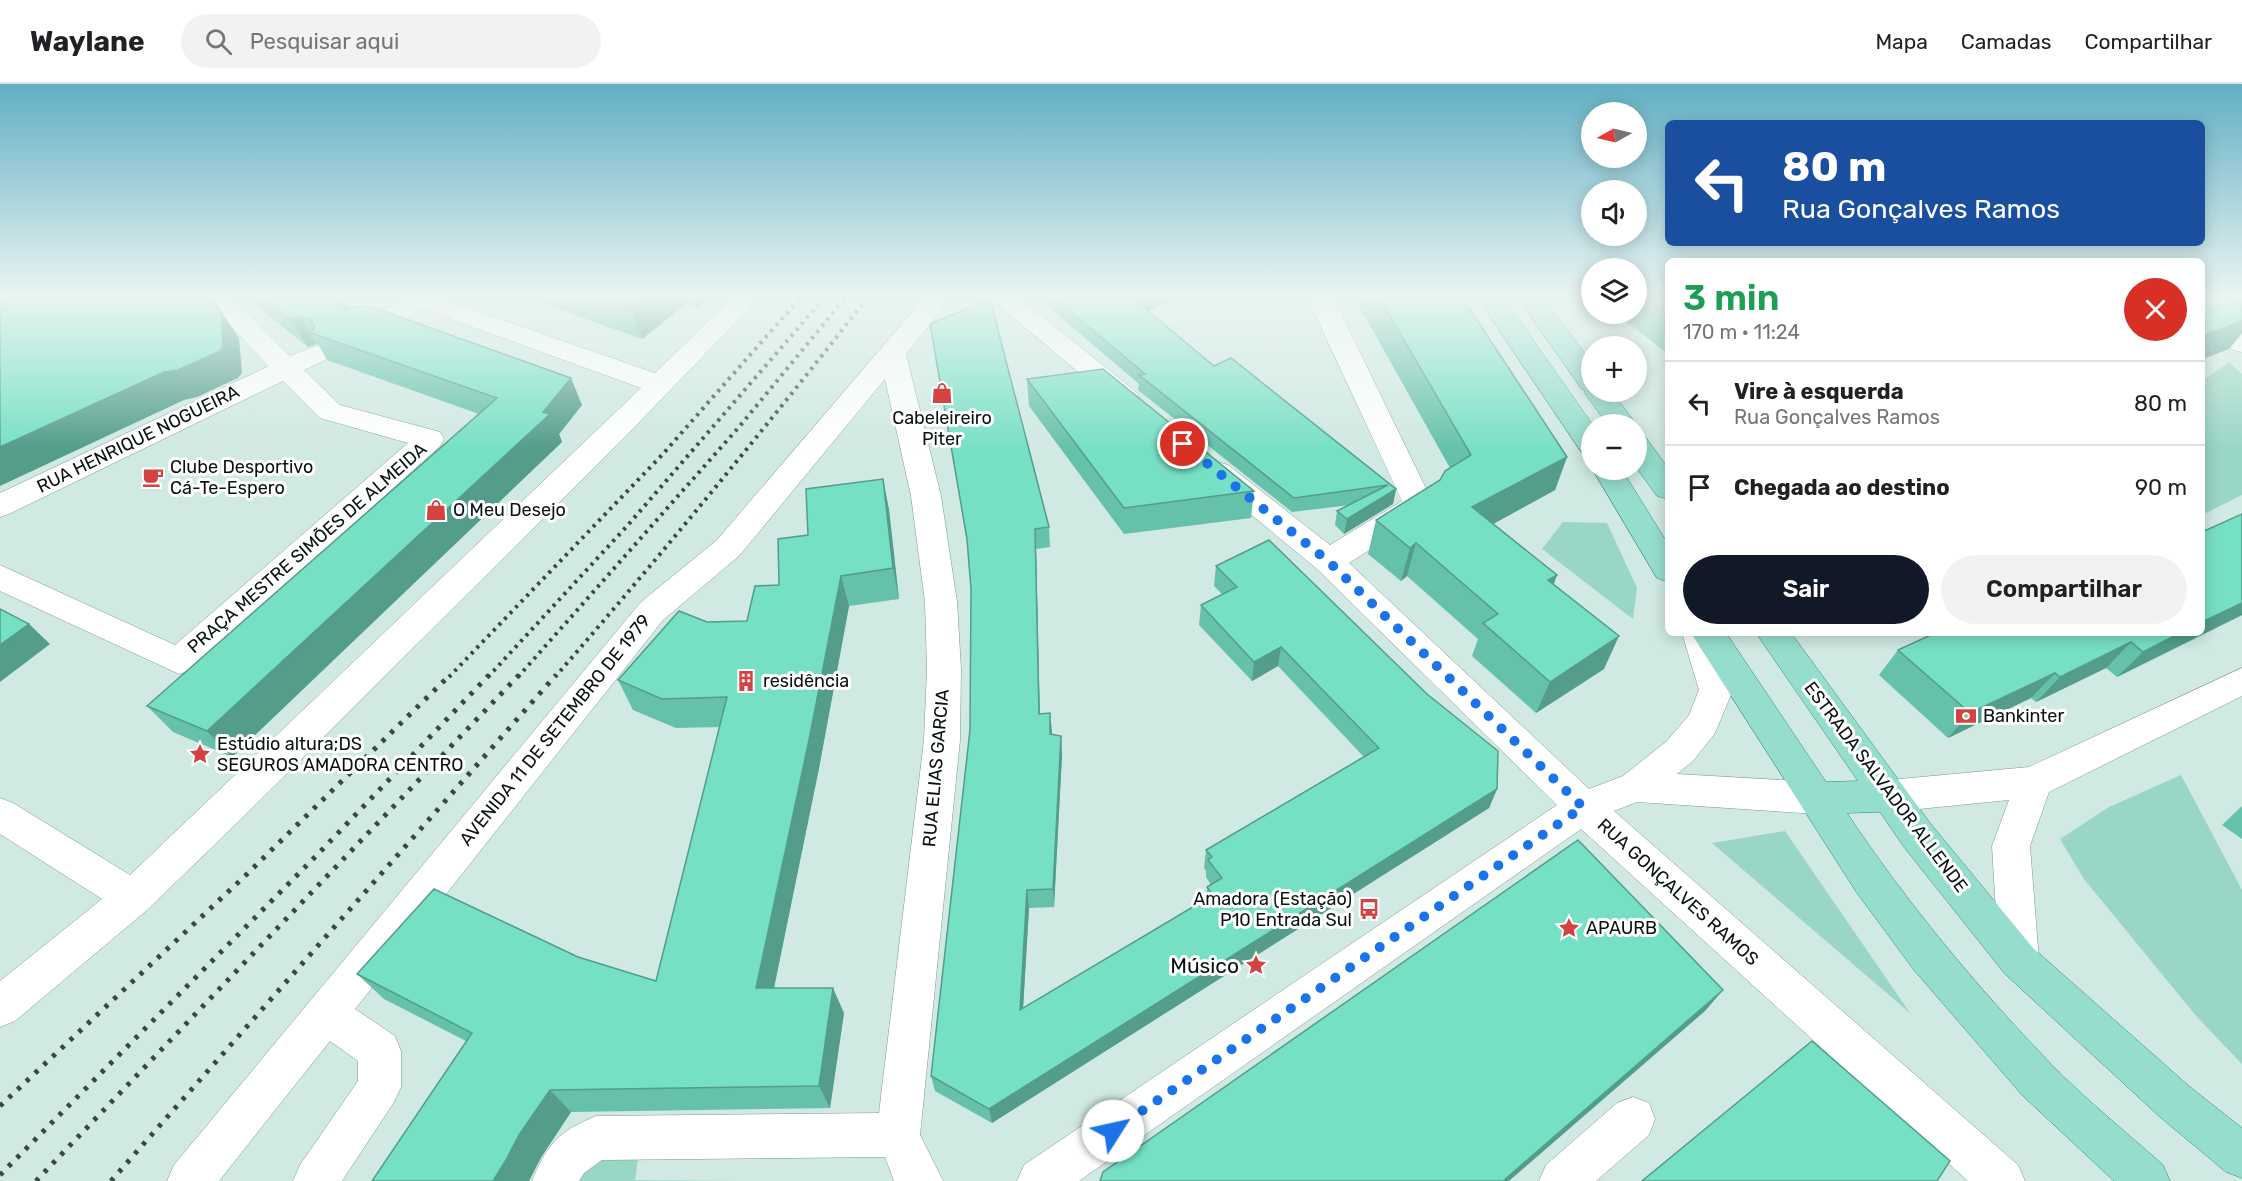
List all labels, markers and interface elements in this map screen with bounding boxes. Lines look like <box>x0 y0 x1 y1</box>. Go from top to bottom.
search box <box>181 14 601 68</box>
text: Waylane <box>30 25 145 58</box>
icon: search <box>202 25 235 58</box>
text: Pesquisar aqui <box>250 28 399 55</box>
text: Mapa <box>1875 29 1928 54</box>
text: Camadas <box>1961 29 2051 54</box>
text: Compartilhar <box>2084 29 2212 54</box>
north arrow <box>1581 102 1647 168</box>
map controls <box>1581 102 1647 480</box>
text: 80 m <box>1782 142 1886 192</box>
icon: left <box>1683 144 1761 222</box>
button: sound <box>1581 180 1647 246</box>
text: Rua Gonçalves Ramos <box>1782 193 2060 225</box>
button: layers <box>1581 258 1647 324</box>
text: 3 min <box>1683 276 1780 319</box>
button: close <box>2124 278 2187 341</box>
text: 170 m · 11:24 <box>1683 320 1800 344</box>
button: + <box>1581 336 1647 402</box>
text: Vire à esquerda <box>1734 378 1904 405</box>
street label: RUA HENRIQUE NOGUEIRA <box>33 380 243 498</box>
shop icon: Cabeleireiro Piter <box>930 381 954 405</box>
icon: left <box>1683 387 1716 420</box>
text: 80 m <box>2134 390 2187 417</box>
text: Rua Gonçalves Ramos <box>1734 405 1940 429</box>
place label: Cabeleireiro Piter <box>892 407 992 450</box>
button: − <box>1581 414 1647 480</box>
pin <box>1157 418 1208 469</box>
icon: arrive <box>1166 427 1199 460</box>
street label: PRAÇA MESTRE SIMÕES DE ALMEIDA <box>183 438 431 658</box>
place label: Clube Desportivo Cá-Te-Espero <box>170 456 313 499</box>
cafe icon: Clube Desportivo Cá-Te-Espero <box>141 465 165 489</box>
icon: arrive <box>1683 471 1716 504</box>
text: Chegada ao destino <box>1734 474 1950 501</box>
text: 90 m <box>2135 474 2187 501</box>
shop icon: O Meu Desejo <box>424 498 448 522</box>
place label: O Meu Desejo <box>453 499 566 521</box>
button: Sair <box>1683 555 1929 624</box>
button: Compartilhar <box>1941 555 2187 624</box>
street label: AVENIDA 11 DE SETEMBRO DE 1979 <box>455 610 655 850</box>
building icon: residência <box>734 669 758 693</box>
place label: residência <box>763 670 849 692</box>
street label: ESTRADA SALVADOR ALLENDE <box>1800 677 1972 897</box>
street label: RUA ELIAS GARCIA <box>918 688 954 848</box>
bank icon: Bankinter <box>1954 704 1978 728</box>
place label: Bankinter <box>1983 705 2064 727</box>
place label: Estúdio altura;DS SEGUROS AMADORA CENTRO <box>217 733 464 776</box>
place icon: Estúdio altura;DS SEGUROS AMADORA CENTRO <box>188 742 212 766</box>
street label: RUA GONÇALVES RAMOS <box>1593 814 1763 970</box>
place label: Amadora (Estação) P10 Entrada Sul <box>1193 888 1352 931</box>
bus stop icon: Amadora (Estação) P10 Entrada Sul <box>1357 897 1381 921</box>
place icon: APAURB <box>1557 916 1581 940</box>
place label: APAURB <box>1586 917 1657 939</box>
place label: Músico <box>1170 953 1239 978</box>
place icon: Músico <box>1244 953 1268 977</box>
position arrow <box>1081 1099 1145 1163</box>

